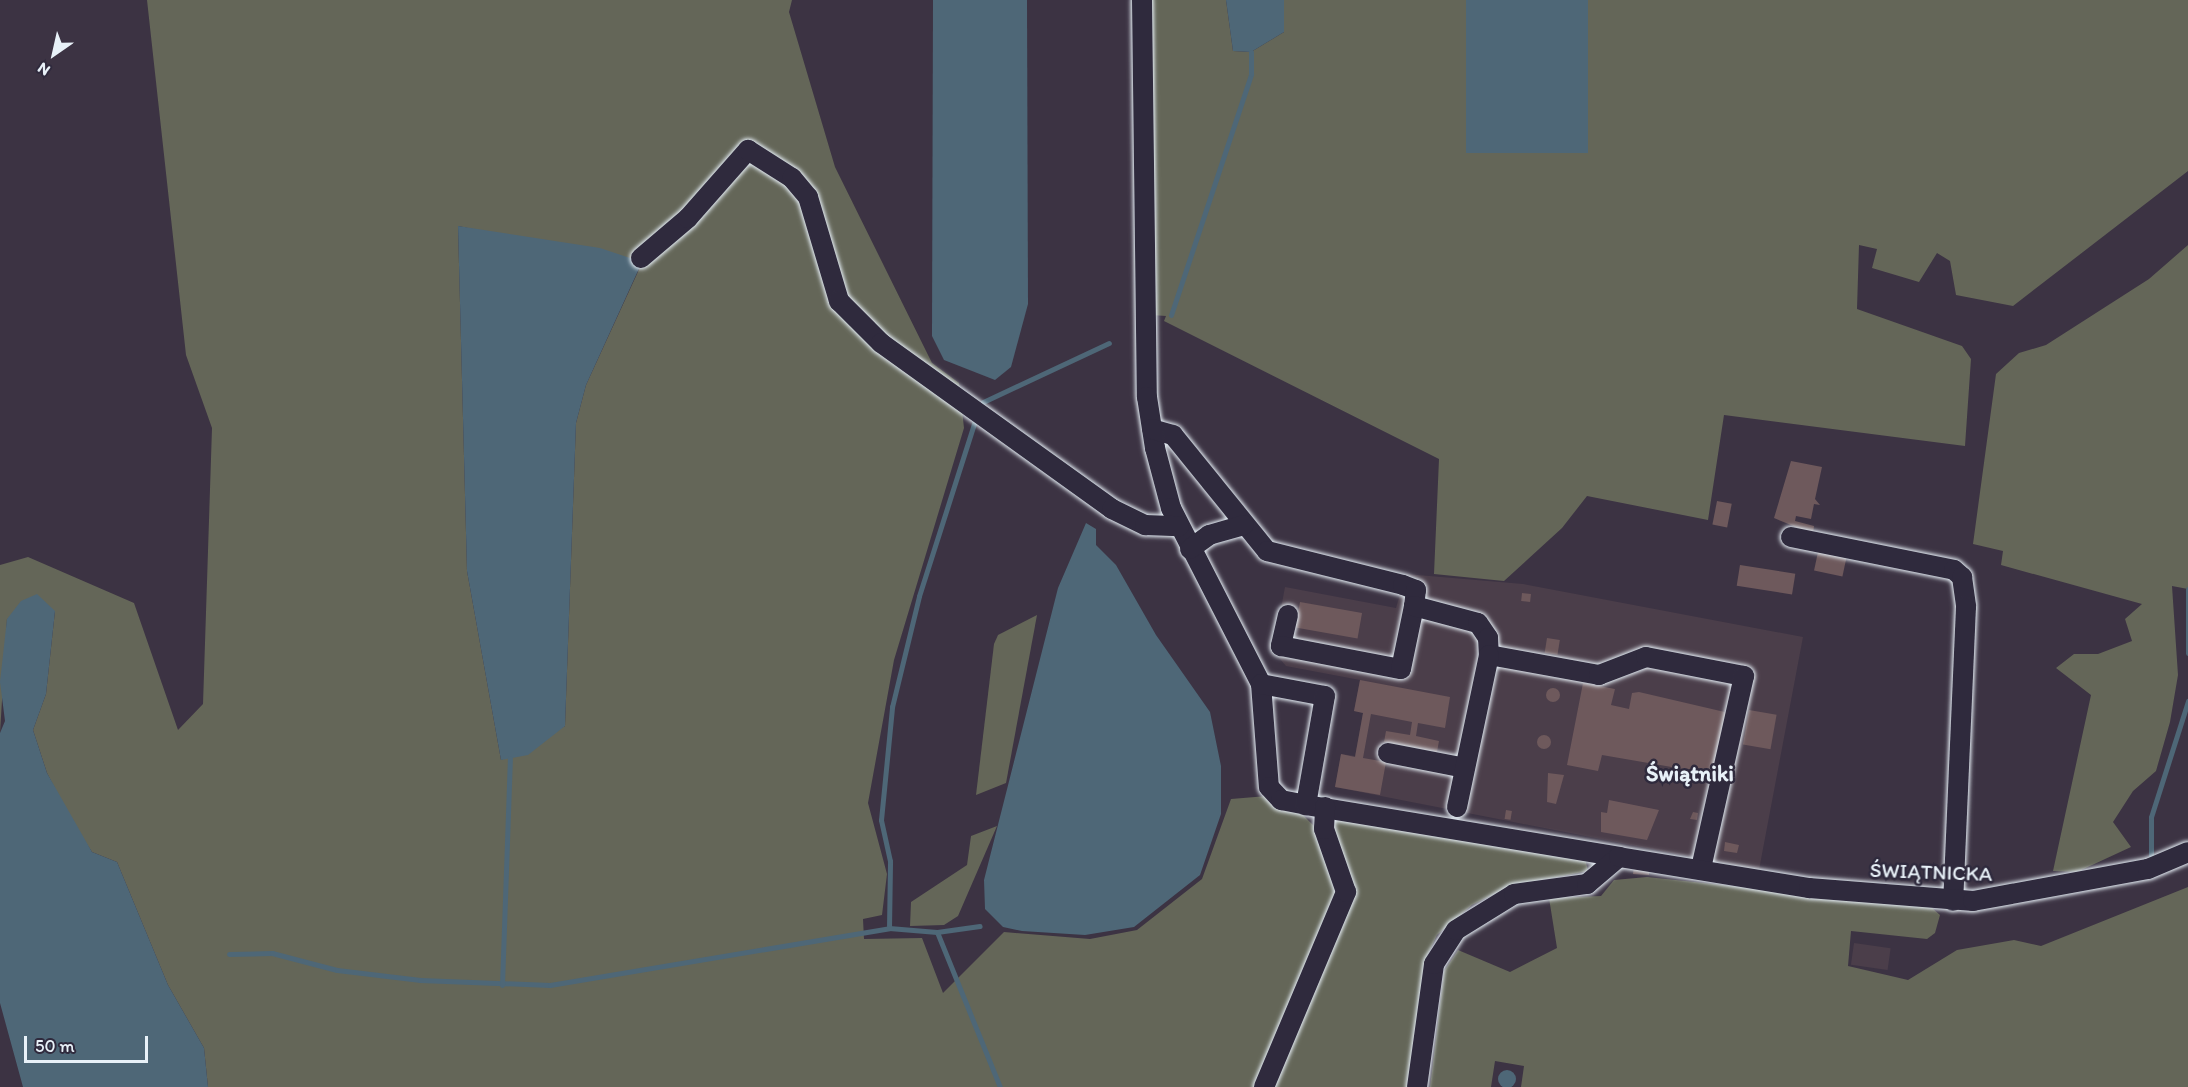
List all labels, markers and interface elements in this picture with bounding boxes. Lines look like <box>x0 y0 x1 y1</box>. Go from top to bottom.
north arrow <box>24 24 84 84</box>
text: N <box>34 58 53 80</box>
district label: Świątniki <box>1646 761 1734 787</box>
street label: ŚWIĄTNICKA <box>1869 857 1993 887</box>
scale bar <box>27 1024 152 1062</box>
text: 50 m <box>35 1035 75 1057</box>

